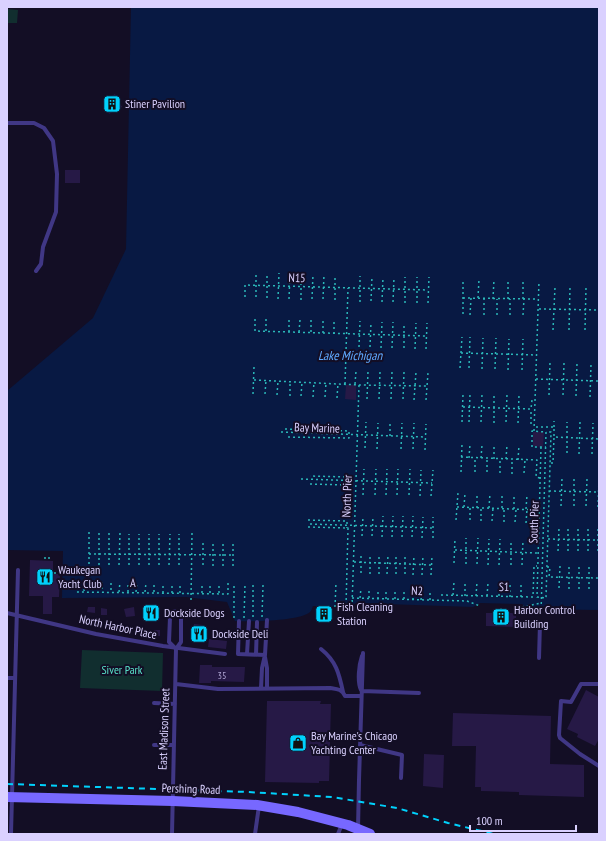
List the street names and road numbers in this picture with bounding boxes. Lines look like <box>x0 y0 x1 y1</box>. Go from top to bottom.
street label: N15 <box>288 270 306 285</box>
street label: Bay Marine <box>294 419 340 436</box>
street label: North Pier <box>338 474 355 518</box>
street label: South Pier <box>525 500 542 544</box>
street label: A <box>130 575 136 590</box>
street label: S1 <box>499 579 509 594</box>
street label: N2 <box>411 583 423 598</box>
street label: North Harbor Place <box>78 611 158 642</box>
street label: East Madison Street <box>155 687 172 770</box>
street label: Pershing Road <box>161 780 221 797</box>

